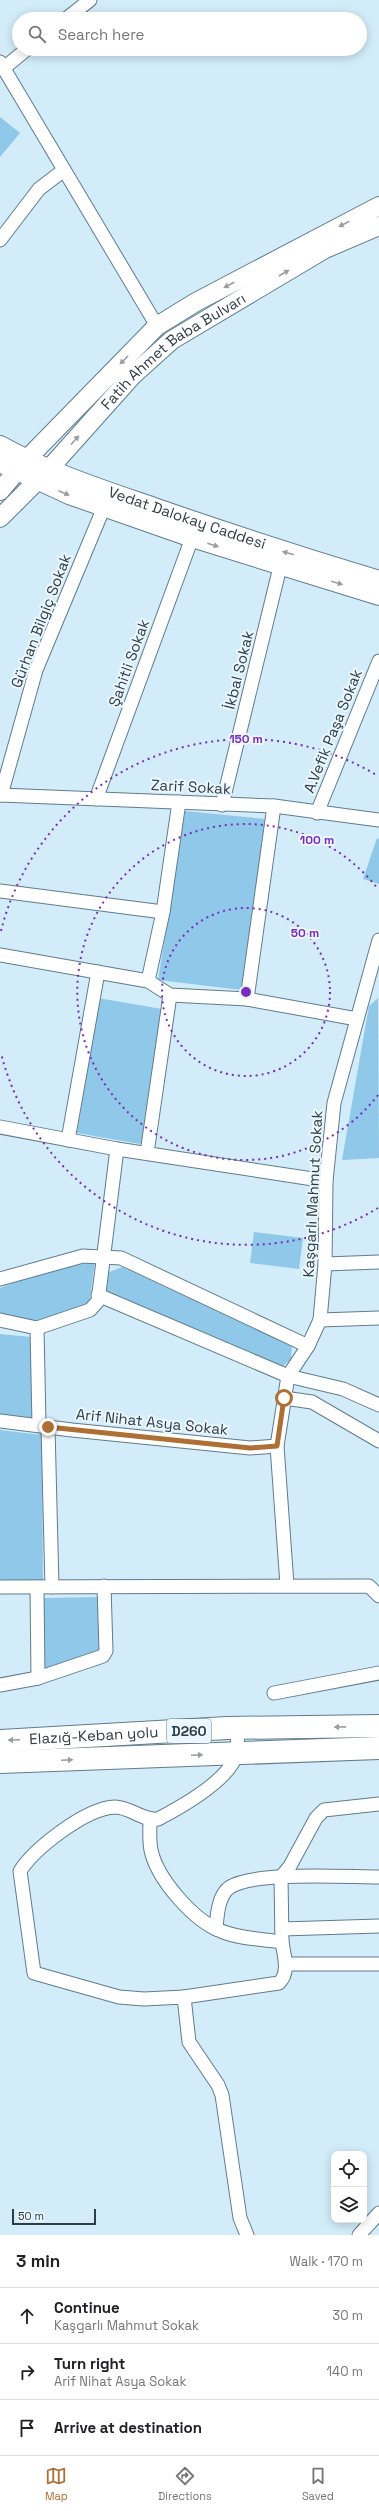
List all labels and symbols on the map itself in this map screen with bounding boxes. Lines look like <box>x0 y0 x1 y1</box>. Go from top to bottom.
one-way arrow <box>338 221 350 227</box>
one-way arrow <box>278 269 290 276</box>
one-way arrow <box>223 281 235 288</box>
street label: Fatih Ahmet Baba Bulvarı <box>97 288 249 413</box>
one-way arrow <box>119 355 129 365</box>
one-way arrow <box>71 435 80 445</box>
street label: Vedat Dalokay Caddesi <box>106 482 268 553</box>
one-way arrow <box>58 490 70 496</box>
one-way arrow <box>207 542 219 548</box>
one-way arrow <box>282 550 294 556</box>
street label: Gürhan Bilgiç Sokak <box>6 551 75 691</box>
one-way arrow <box>331 581 343 587</box>
street label: Şahitli Sokak <box>104 616 153 709</box>
street label: İkbal Sokak <box>220 628 257 711</box>
street label: A.Vefik Paşa Sokak <box>299 666 366 796</box>
text: 150 m <box>229 731 263 747</box>
street label: Zarif Sokak <box>151 775 232 798</box>
text: 100 m <box>300 832 334 848</box>
text: 50 m <box>291 925 319 941</box>
centre of rings <box>239 985 253 999</box>
street label: Kaşgarlı Mahmut Sokak <box>299 1110 326 1278</box>
route start <box>275 1389 293 1407</box>
street label: Arif Nihat Asya Sokak <box>75 1404 229 1439</box>
route end <box>39 1418 57 1436</box>
road number: D260 <box>167 1719 211 1743</box>
street label: Elazığ-Keban yolu <box>29 1722 159 1748</box>
one-way arrow <box>333 1724 346 1730</box>
one-way arrow <box>7 1737 20 1743</box>
one-way arrow <box>191 1751 203 1758</box>
one-way arrow <box>61 1756 73 1763</box>
scale bar <box>12 2207 96 2226</box>

